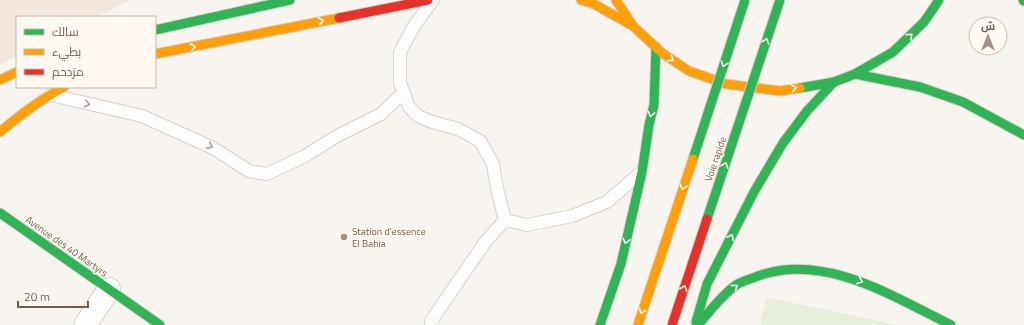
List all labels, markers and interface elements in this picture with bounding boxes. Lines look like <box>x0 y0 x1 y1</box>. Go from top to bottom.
legend <box>16 16 156 88</box>
north arrow <box>968 16 1008 56</box>
one-way arrow <box>318 18 324 26</box>
text: ش <box>981 18 995 34</box>
text: سالك <box>52 22 79 41</box>
one-way arrow <box>905 33 913 40</box>
one-way arrow <box>762 38 770 45</box>
text: بطيء <box>52 42 81 62</box>
one-way arrow <box>190 43 196 51</box>
one-way arrow <box>667 54 674 62</box>
one-way arrow <box>720 60 729 67</box>
text: مزدحم <box>52 62 84 81</box>
one-way arrow <box>791 84 797 93</box>
one-way arrow <box>83 99 90 108</box>
one-way arrow <box>648 110 656 117</box>
street label: Voie rapide <box>701 135 730 184</box>
one-way arrow <box>205 141 213 149</box>
one-way arrow <box>720 161 729 168</box>
one-way arrow <box>679 183 688 190</box>
street label: Avenue des 40 Martyrs <box>23 212 111 281</box>
place label: Station d'essence El Bahia <box>352 224 426 251</box>
marker: Station d'essence El Bahia <box>339 232 349 242</box>
one-way arrow <box>726 234 733 242</box>
one-way arrow <box>623 238 631 244</box>
one-way arrow <box>856 277 863 285</box>
scale bar <box>18 283 88 309</box>
one-way arrow <box>679 285 688 292</box>
one-way arrow <box>730 285 737 292</box>
text: 20 m <box>24 287 50 306</box>
one-way arrow <box>639 307 647 314</box>

